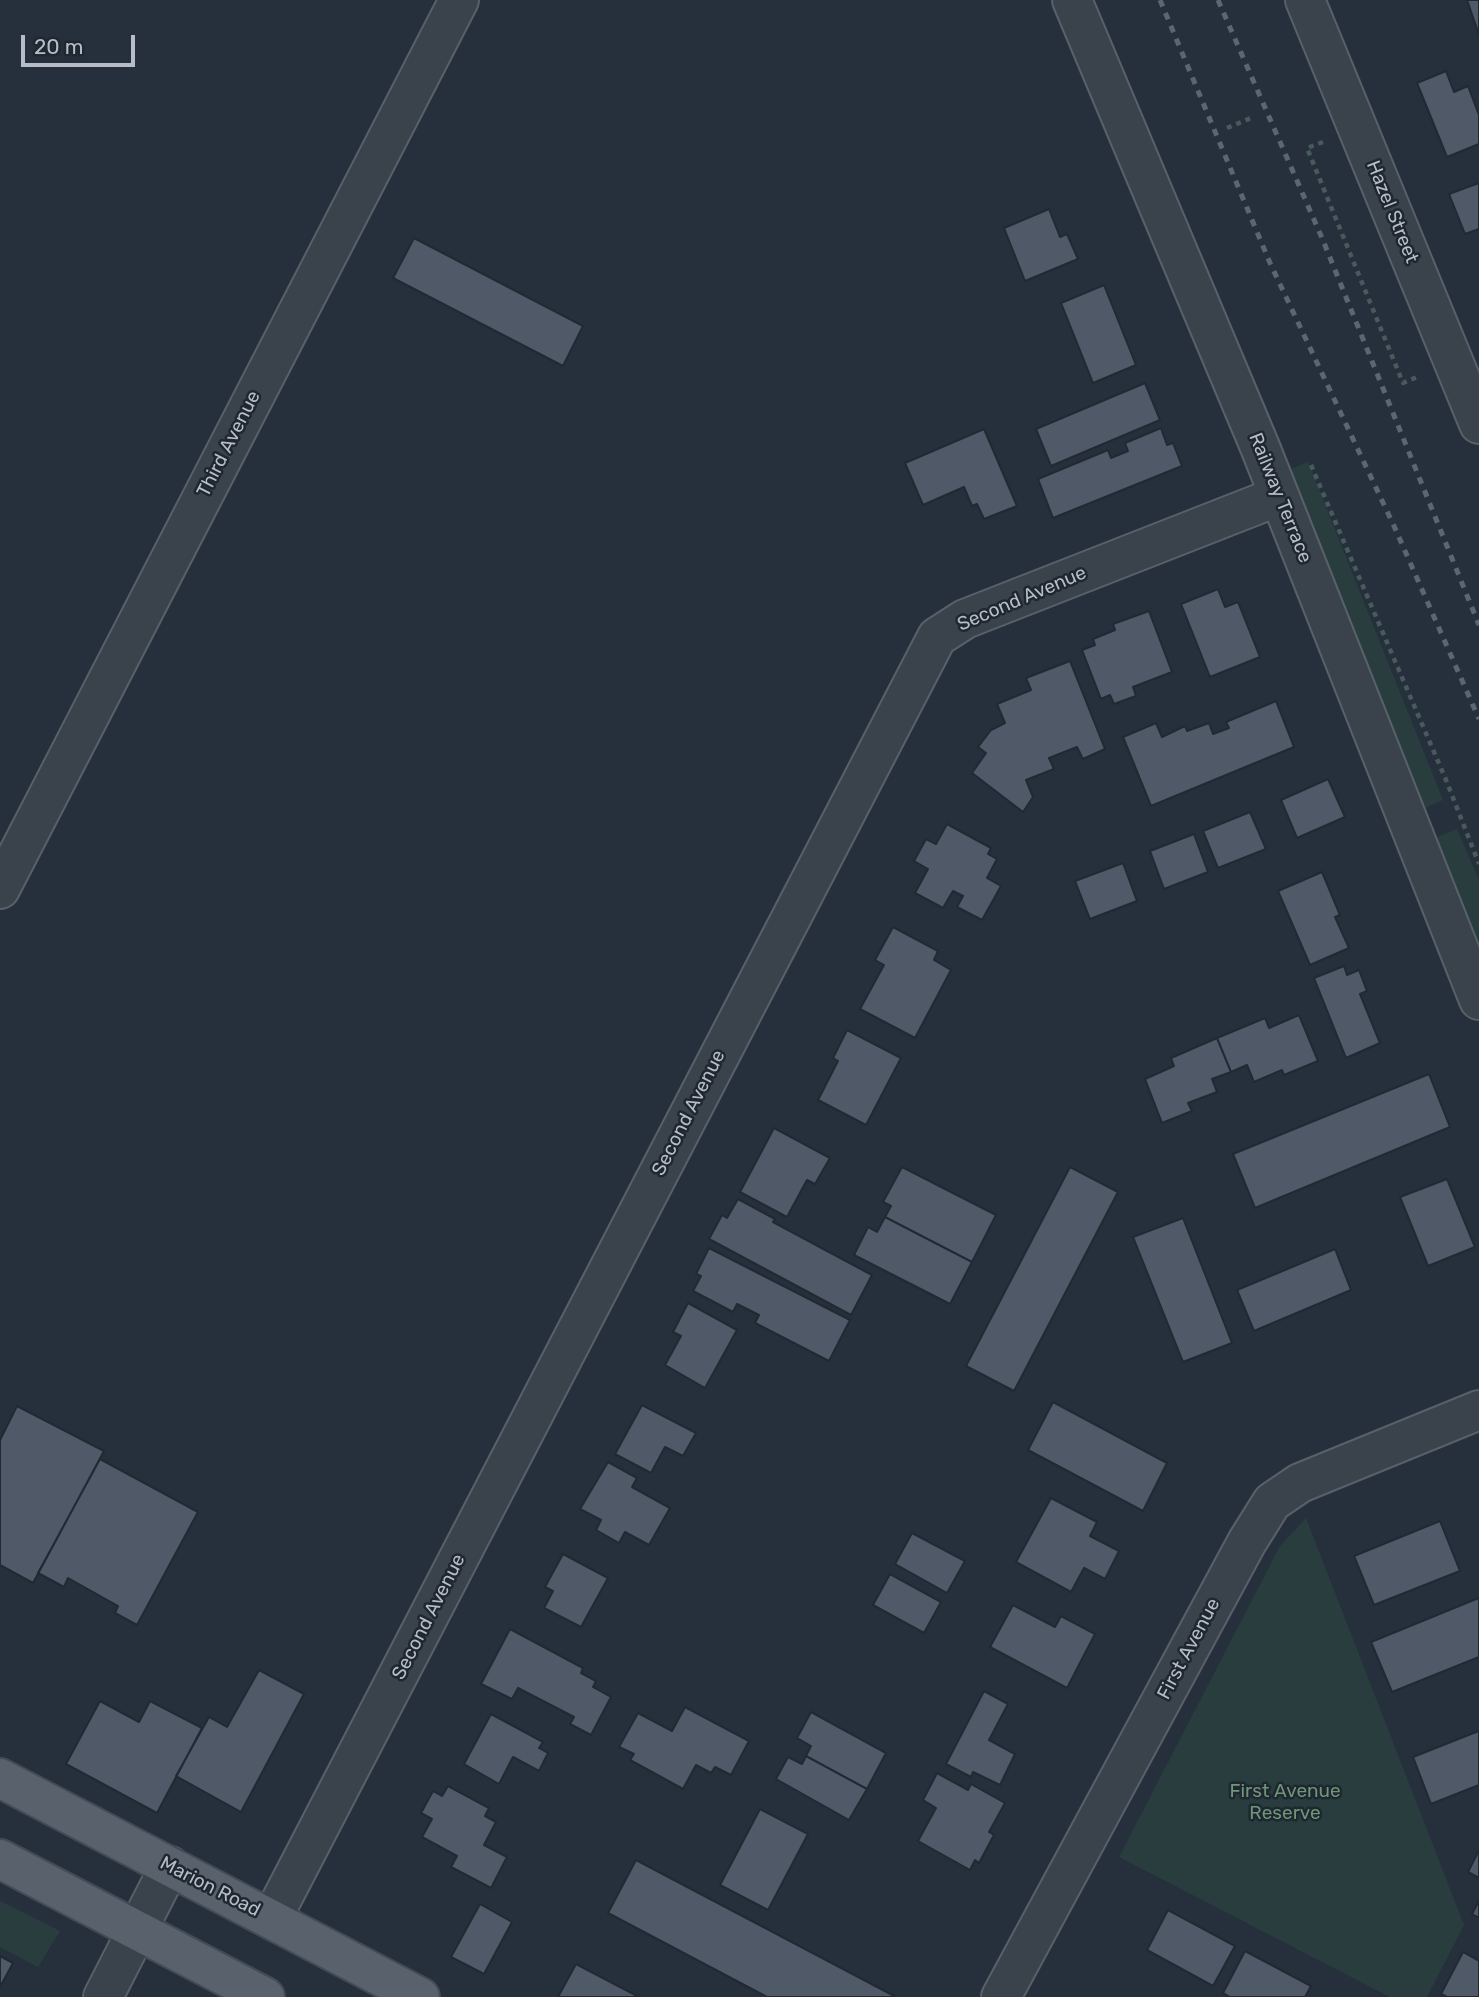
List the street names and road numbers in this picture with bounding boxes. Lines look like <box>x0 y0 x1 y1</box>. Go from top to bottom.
street label: Hazel Street <box>1361 157 1423 267</box>
street label: Third Avenue <box>192 387 266 501</box>
street label: Railway Terrace <box>1244 430 1316 566</box>
street label: Second Avenue <box>954 562 1090 636</box>
street label: Second Avenue <box>648 1046 730 1180</box>
street label: Second Avenue <box>388 1550 470 1684</box>
street label: First Avenue <box>1153 1595 1225 1703</box>
street label: Marion Road <box>156 1852 264 1922</box>

